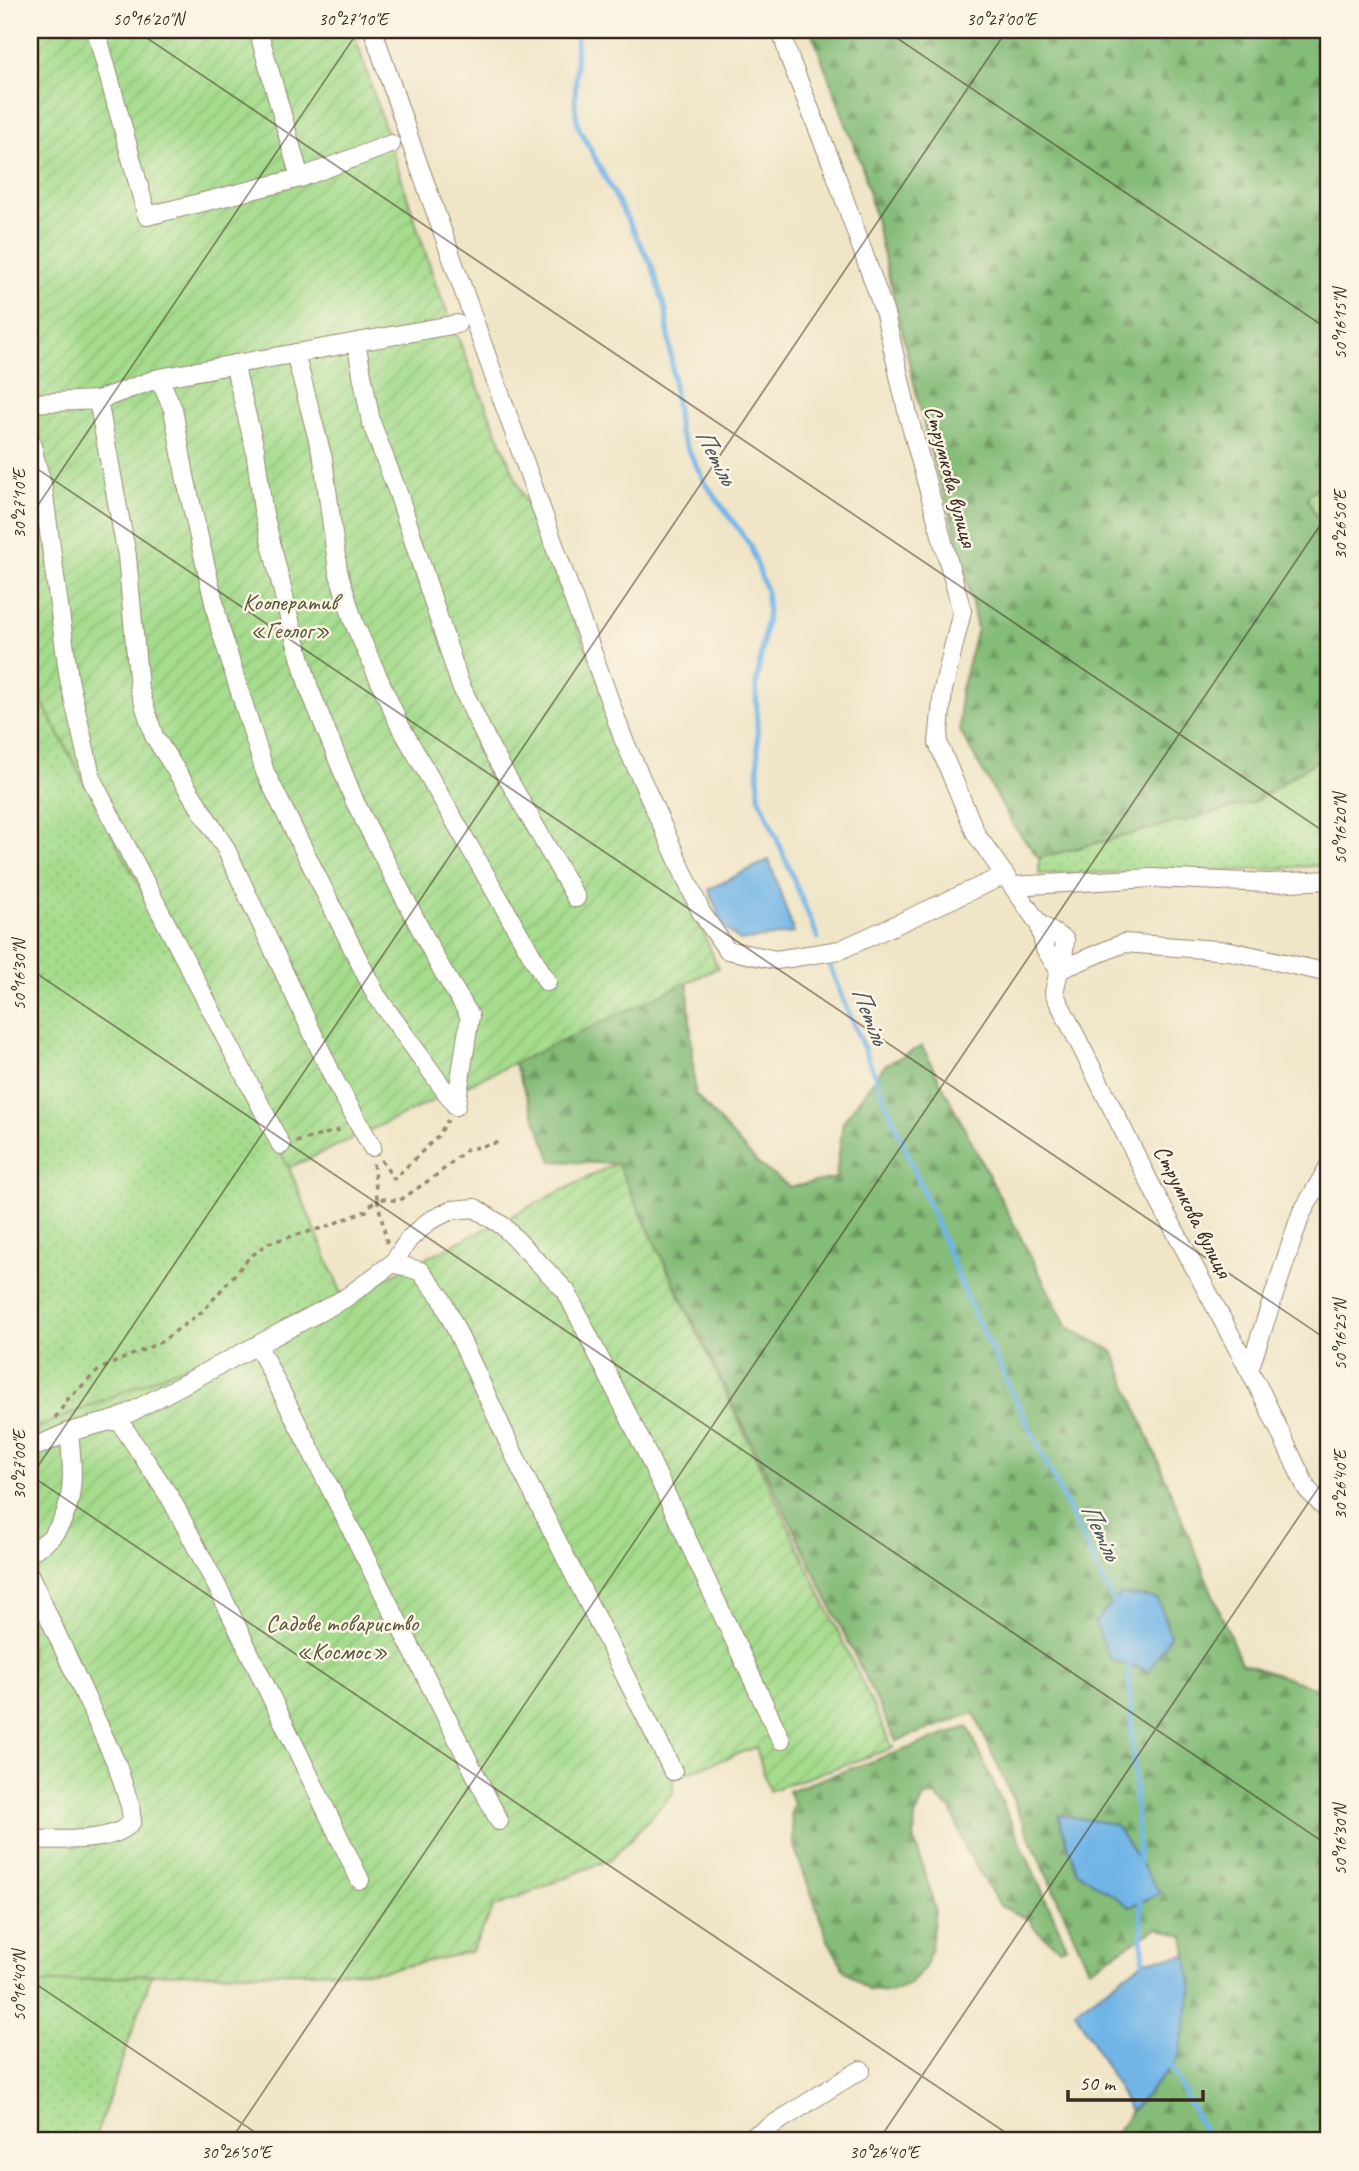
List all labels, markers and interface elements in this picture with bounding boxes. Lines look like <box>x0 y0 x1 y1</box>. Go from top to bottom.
text: 50°16'20"N <box>113 8 187 30</box>
text: 30°27'10"E <box>318 8 390 30</box>
text: 30°27'00"E <box>966 8 1038 30</box>
text: 50°16'15"N <box>1329 285 1351 359</box>
street label: Струмкова вулиця <box>918 402 985 552</box>
water label: Петіль <box>688 422 746 492</box>
text: 30°27'10"E <box>8 467 30 539</box>
text: 30°26'50"E <box>1329 488 1351 560</box>
park label: Кооператив «Геолог» <box>242 587 343 645</box>
text: 50°16'20"N <box>1329 790 1351 864</box>
text: 50°16'30"N <box>8 936 30 1010</box>
water label: Петіль <box>844 982 897 1051</box>
street label: Струмкова вулиця <box>1147 1139 1240 1284</box>
text: 50°16'25"N <box>1329 1296 1351 1370</box>
text: 30°27'00"E <box>8 1428 30 1500</box>
text: 30°26'40"E <box>1329 1448 1351 1520</box>
water label: Петіль <box>1073 1497 1130 1567</box>
park label: Садове товариство «Космос» <box>266 1608 420 1666</box>
text: 50°16'30"N <box>1329 1801 1351 1875</box>
text: 50°16'40"N <box>8 1947 30 2021</box>
scale bar <box>1068 2059 1203 2103</box>
text: 50 m <box>1079 2070 1117 2096</box>
text: 30°26'50"E <box>201 2141 273 2163</box>
text: 30°26'40"E <box>849 2141 921 2163</box>

